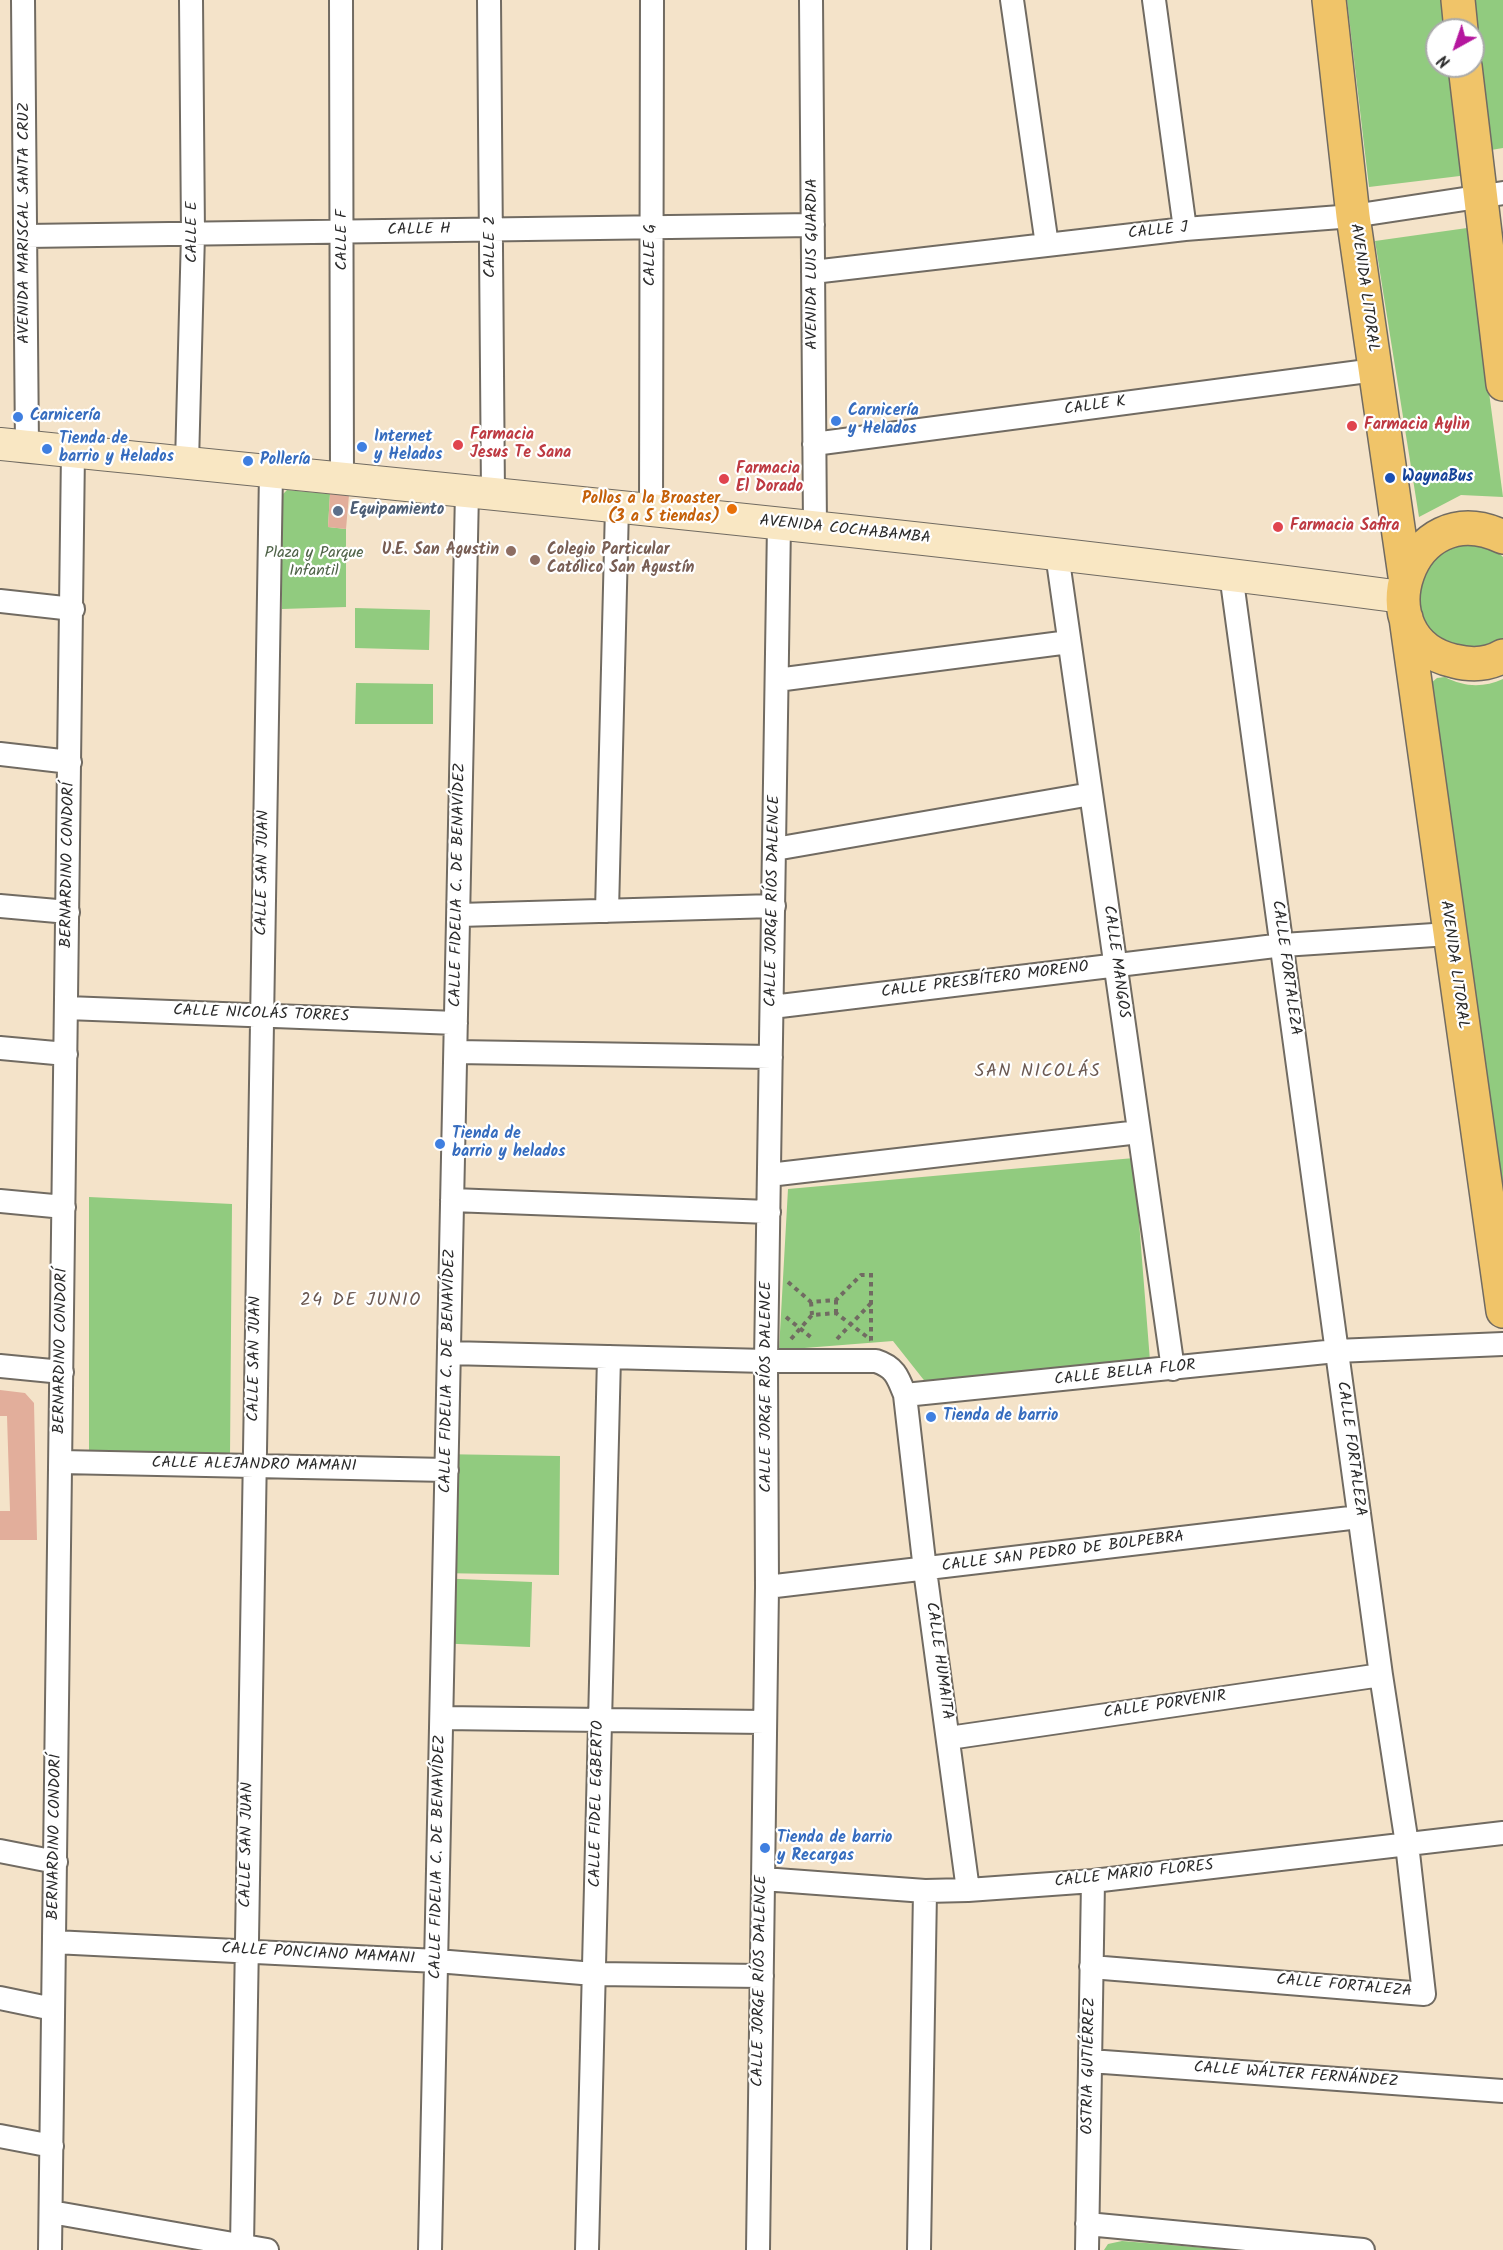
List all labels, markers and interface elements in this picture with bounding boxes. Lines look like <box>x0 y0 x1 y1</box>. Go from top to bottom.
north arrow <box>1425 18 1485 78</box>
text: N <box>1432 48 1456 73</box>
street label: AVENIDA MARISCAL SANTA CRUZ <box>15 102 35 344</box>
street label: AVENIDA LUIS GUARDIA <box>803 178 823 350</box>
street label: CALLE E <box>183 201 203 263</box>
street label: CALLE F <box>333 210 353 270</box>
street label: CALLE 2 <box>481 216 501 278</box>
street label: CALLE J <box>1127 219 1189 245</box>
street label: CALLE H <box>387 221 451 241</box>
street label: AVENIDA LITORAL <box>1344 222 1382 354</box>
street label: CALLE G <box>641 224 661 286</box>
street label: CALLE K <box>1063 393 1127 421</box>
place label: Carnicería y Helados <box>848 402 919 440</box>
place label: Carnicería <box>30 407 101 427</box>
marker: Carnicería <box>11 410 25 424</box>
marker: Carnicería y Helados <box>829 414 843 428</box>
place label: Farmacia Aylin <box>1364 416 1470 436</box>
marker: Farmacia Aylin <box>1345 419 1359 433</box>
place label: Farmacia Jesus Te Sana <box>470 426 571 464</box>
place label: Internet y Helados <box>374 428 443 466</box>
place label: Tienda de barrio y Helados <box>59 430 174 468</box>
marker: Farmacia Jesus Te Sana <box>451 438 465 452</box>
marker: Internet y Helados <box>355 440 369 454</box>
marker: Tienda de barrio y Helados <box>40 442 54 456</box>
place label: Pollería <box>260 451 311 471</box>
marker: Pollería <box>241 454 255 468</box>
place label: Farmacia El Dorado <box>736 460 803 498</box>
place label: WaynaBus <box>1402 468 1473 488</box>
marker: WaynaBus <box>1383 471 1397 485</box>
marker: Farmacia El Dorado <box>717 472 731 486</box>
place label: Pollos a la Broaster (3 a 5 tiendas) <box>582 490 720 528</box>
place label: Equipamiento <box>350 501 444 521</box>
marker: Pollos a la Broaster (3 a 5 tiendas) <box>725 502 739 516</box>
marker: Equipamiento <box>331 504 345 518</box>
street label: AVENIDA COCHABAMBA <box>759 512 931 550</box>
place label: Farmacia Safira <box>1290 517 1399 537</box>
marker: Farmacia Safira <box>1271 520 1285 534</box>
place label: U.E. San Agustin <box>382 541 499 561</box>
place label: Colegio Particular Católico San Agustín <box>547 541 694 579</box>
park label: Plaza y Parque Infantil <box>265 544 363 582</box>
marker: U.E. San Agustin <box>504 544 518 558</box>
marker: Colegio Particular Católico San Agustín <box>528 553 542 567</box>
street label: CALLE FIDELIA C. DE BENAVÍDEZ <box>447 763 471 1007</box>
street label: BERNARDINO CONDORÍ <box>58 782 80 948</box>
street label: CALLE JORGE RÍOS DALENCE <box>763 795 785 1007</box>
street label: CALLE SAN JUAN <box>253 810 275 936</box>
street label: CALLE FORTALEZA <box>1266 899 1304 1037</box>
street label: AVENIDA LITORAL <box>1434 899 1472 1031</box>
street label: CALLE MANGOS <box>1098 904 1132 1020</box>
street label: CALLE PRESBÍTERO MORENO <box>880 959 1090 1003</box>
street label: CALLE NICOLÁS TORRES <box>173 1002 349 1028</box>
district label: SAN NICOLÁS <box>975 1062 1101 1084</box>
place label: Tienda de barrio y helados <box>452 1125 566 1163</box>
marker: Tienda de barrio y helados <box>433 1137 447 1151</box>
street label: CALLE FIDELIA C. DE BENAVÍDEZ <box>437 1249 461 1493</box>
street label: BERNARDINO CONDORÍ <box>51 1268 73 1434</box>
street label: CALLE JORGE RÍOS DALENCE <box>757 1281 777 1493</box>
district label: 24 DE JUNIO <box>300 1291 422 1313</box>
street label: CALLE SAN JUAN <box>245 1296 267 1422</box>
street label: CALLE BELLA FLOR <box>1053 1357 1197 1391</box>
street label: CALLE FORTALEZA <box>1331 1380 1369 1518</box>
place label: Tienda de barrio <box>943 1407 1058 1427</box>
marker: Tienda de barrio <box>924 1410 938 1424</box>
street label: CALLE ALEJANDRO MAMANI <box>151 1455 357 1477</box>
street label: CALLE SAN PEDRO DE BOLPEBRA <box>941 1529 1185 1577</box>
street label: CALLE HUMAITA <box>920 1601 956 1721</box>
street label: CALLE PORVENIR <box>1103 1688 1227 1724</box>
street label: CALLE FIDEL EGBERTO <box>587 1720 609 1888</box>
street label: CALLE FIDELIA C. DE BENAVÍDEZ <box>427 1735 451 1979</box>
street label: BERNARDINO CONDORÍ <box>45 1754 67 1920</box>
street label: CALLE SAN JUAN <box>237 1782 259 1908</box>
place label: Tienda de barrio y Recargas <box>777 1829 892 1867</box>
marker: Tienda de barrio y Recargas <box>758 1841 772 1855</box>
street label: CALLE MARIO FLORES <box>1054 1857 1214 1893</box>
street label: CALLE JORGE RÍOS DALENCE <box>750 1875 772 2087</box>
street label: CALLE PONCIANO MAMANI <box>221 1940 415 1970</box>
street label: CALLE FORTALEZA <box>1275 1972 1413 2002</box>
street label: OSTRIA GUTIÉRREZ <box>1079 1997 1101 2135</box>
street label: CALLE WÁLTER FERNÁNDEZ <box>1193 2059 1399 2093</box>

